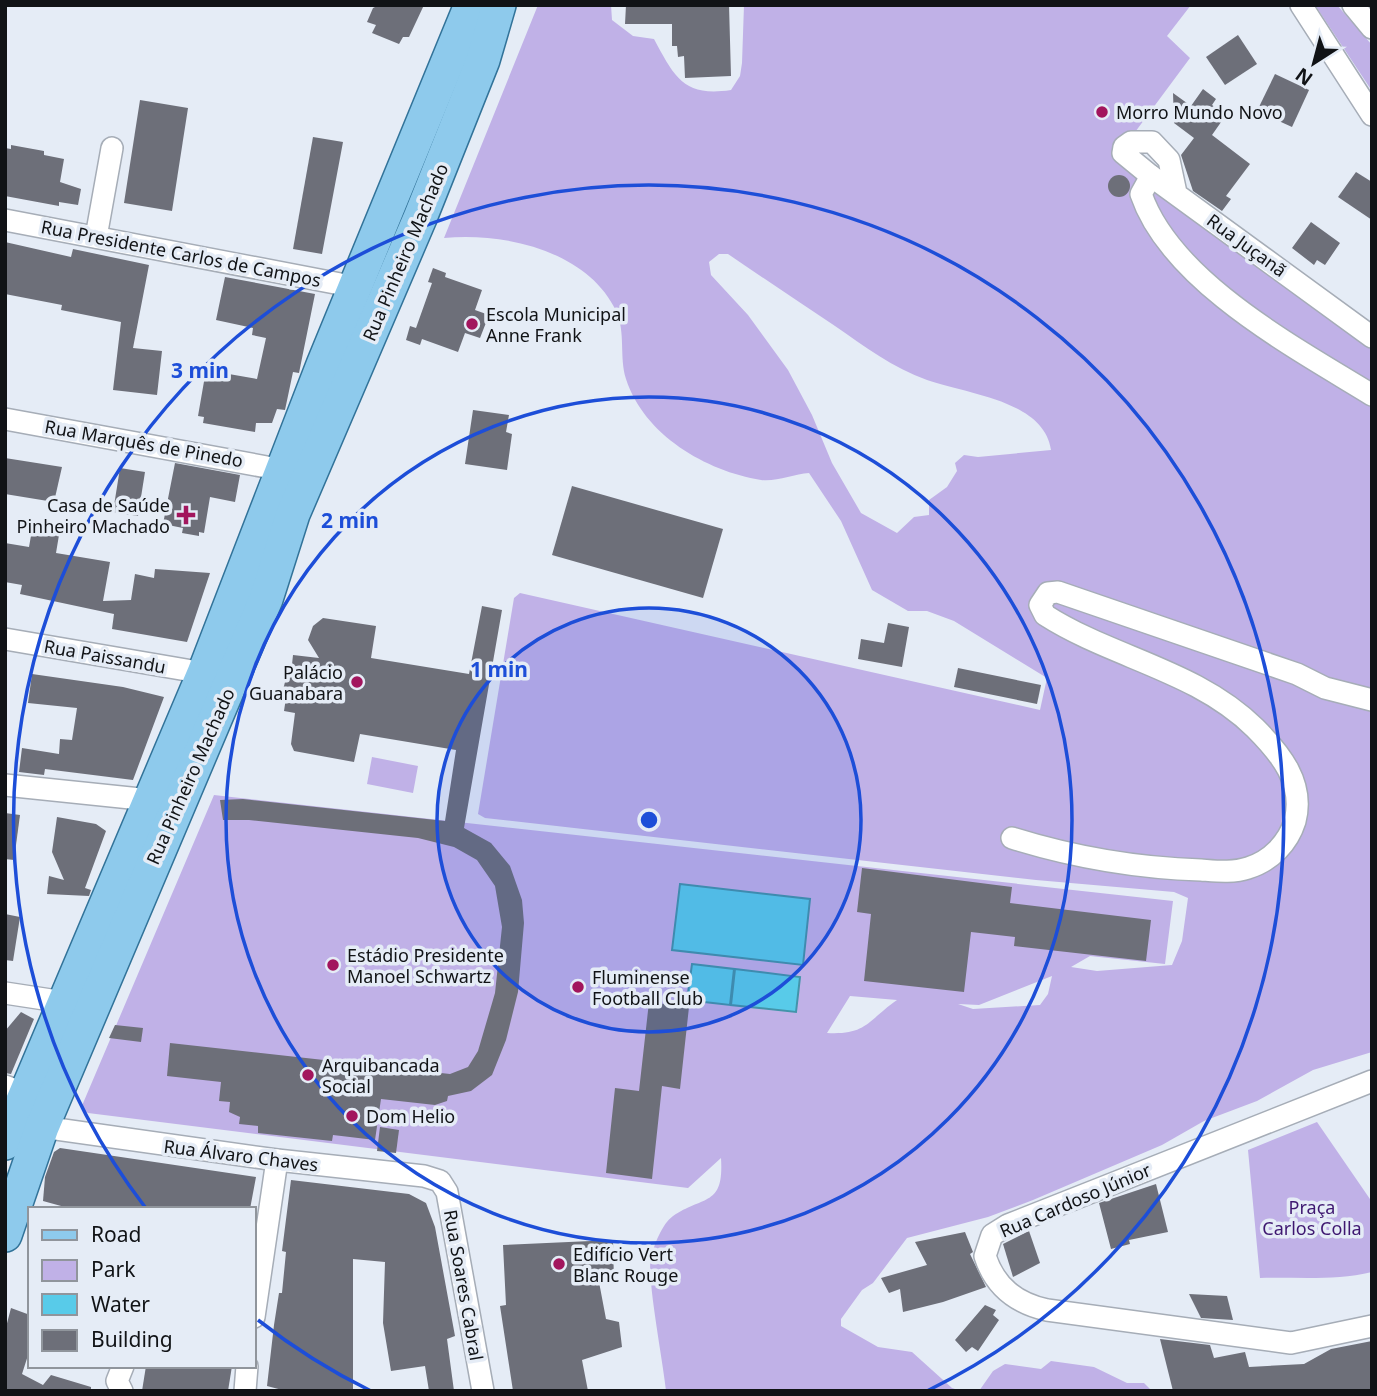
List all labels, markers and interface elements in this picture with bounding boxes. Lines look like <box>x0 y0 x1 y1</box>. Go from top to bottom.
north arrow <box>1279 28 1349 98</box>
text: N <box>1290 62 1318 92</box>
place label: Morro Mundo Novo <box>1116 100 1283 124</box>
marker: Morro Mundo Novo <box>1094 104 1110 120</box>
street label: Rua Pinheiro Machado <box>357 160 453 344</box>
street label: Rua Juçanã <box>1202 208 1292 282</box>
street label: Rua Presidente Carlos de Campos <box>39 214 323 292</box>
place label: Escola Municipal Anne Frank <box>486 302 626 347</box>
marker: Escola Municipal Anne Frank <box>464 316 480 332</box>
text: 3 min <box>171 356 229 384</box>
street label: Rua Marquês de Pinedo <box>43 414 245 472</box>
place label: Casa de Saúde Pinheiro Machado <box>17 493 170 538</box>
marker: Casa de Saúde Pinheiro Machado <box>176 505 196 525</box>
text: 2 min <box>321 506 379 534</box>
street label: Rua Paissandu <box>42 633 168 679</box>
text: 1 min <box>470 655 528 683</box>
place label: Palácio Guanabara <box>249 660 343 705</box>
marker: Palácio Guanabara <box>349 674 365 690</box>
street label: Rua Pinheiro Machado <box>140 684 240 868</box>
centre of rings <box>637 808 661 832</box>
place label: Estádio Presidente Manoel Schwartz <box>347 943 504 988</box>
marker: Estádio Presidente Manoel Schwartz <box>325 957 341 973</box>
place label: Fluminense Football Club <box>592 965 703 1010</box>
marker: Fluminense Football Club <box>570 979 586 995</box>
place label: Arquibancada Social <box>322 1053 440 1098</box>
marker: Arquibancada Social <box>300 1067 316 1083</box>
place label: Dom Helio <box>366 1104 455 1128</box>
marker: Dom Helio <box>344 1108 360 1124</box>
street label: Rua Álvaro Chaves <box>162 1134 320 1176</box>
street label: Rua Cardoso Júnior <box>996 1157 1155 1243</box>
park label: Praça Carlos Colla <box>1262 1195 1362 1240</box>
legend <box>28 1207 256 1368</box>
street label: Rua Soares Cabral <box>439 1208 489 1362</box>
text: Road <box>91 1220 141 1248</box>
place label: Edifício Vert Blanc Rouge <box>573 1242 678 1287</box>
text: Park <box>91 1255 136 1283</box>
marker: Edifício Vert Blanc Rouge <box>551 1256 567 1272</box>
text: Water <box>91 1290 150 1318</box>
text: Building <box>91 1325 173 1353</box>

